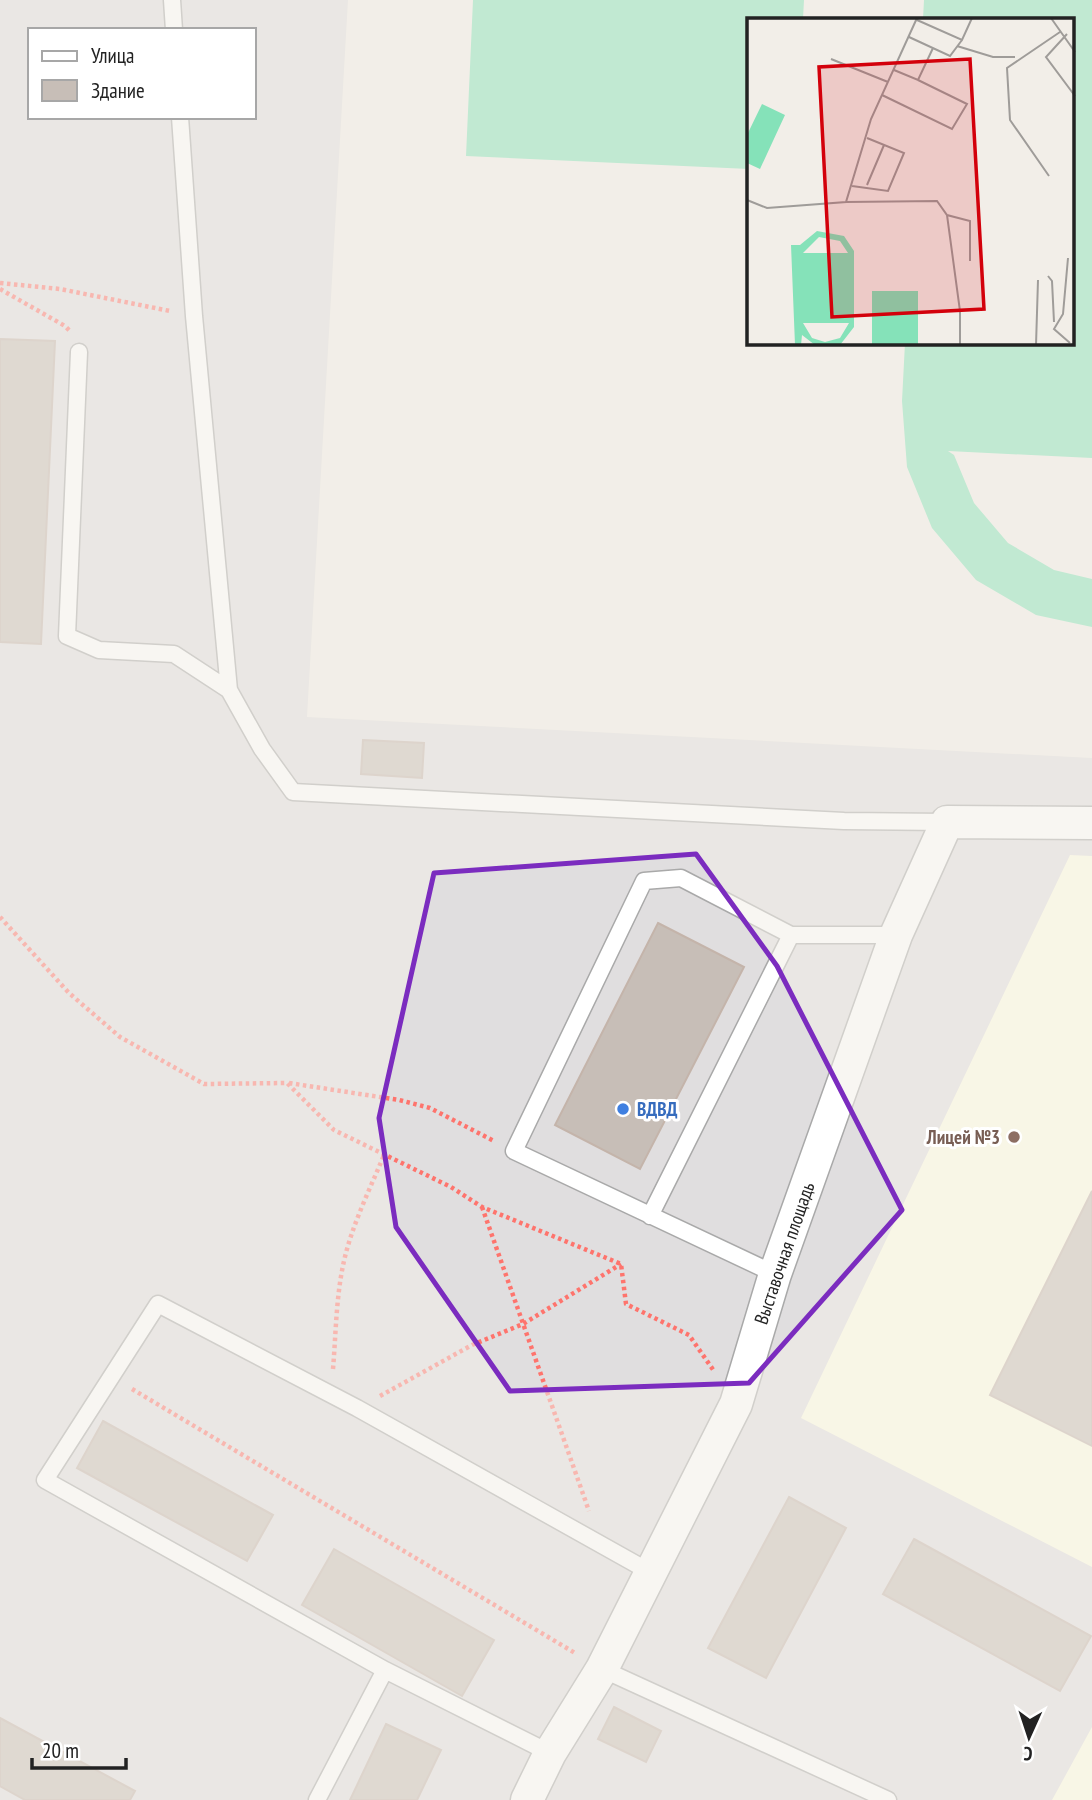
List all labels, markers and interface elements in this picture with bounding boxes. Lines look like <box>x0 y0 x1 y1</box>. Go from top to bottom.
inset map <box>747 18 1074 345</box>
legend <box>28 28 256 119</box>
text: Улица <box>91 42 134 69</box>
text: Здание <box>91 77 145 104</box>
place label: ВДВД <box>637 1097 678 1121</box>
marker: ВДВД <box>615 1101 631 1117</box>
place label: Лицей №3 <box>926 1125 1000 1149</box>
marker: Лицей №3 <box>1006 1129 1022 1145</box>
street label: Выставочная площадь <box>748 1179 820 1327</box>
north arrow <box>994 1702 1064 1772</box>
scale bar <box>32 1727 126 1771</box>
text: 20 m <box>42 1737 79 1764</box>
text: С <box>1023 1742 1033 1766</box>

